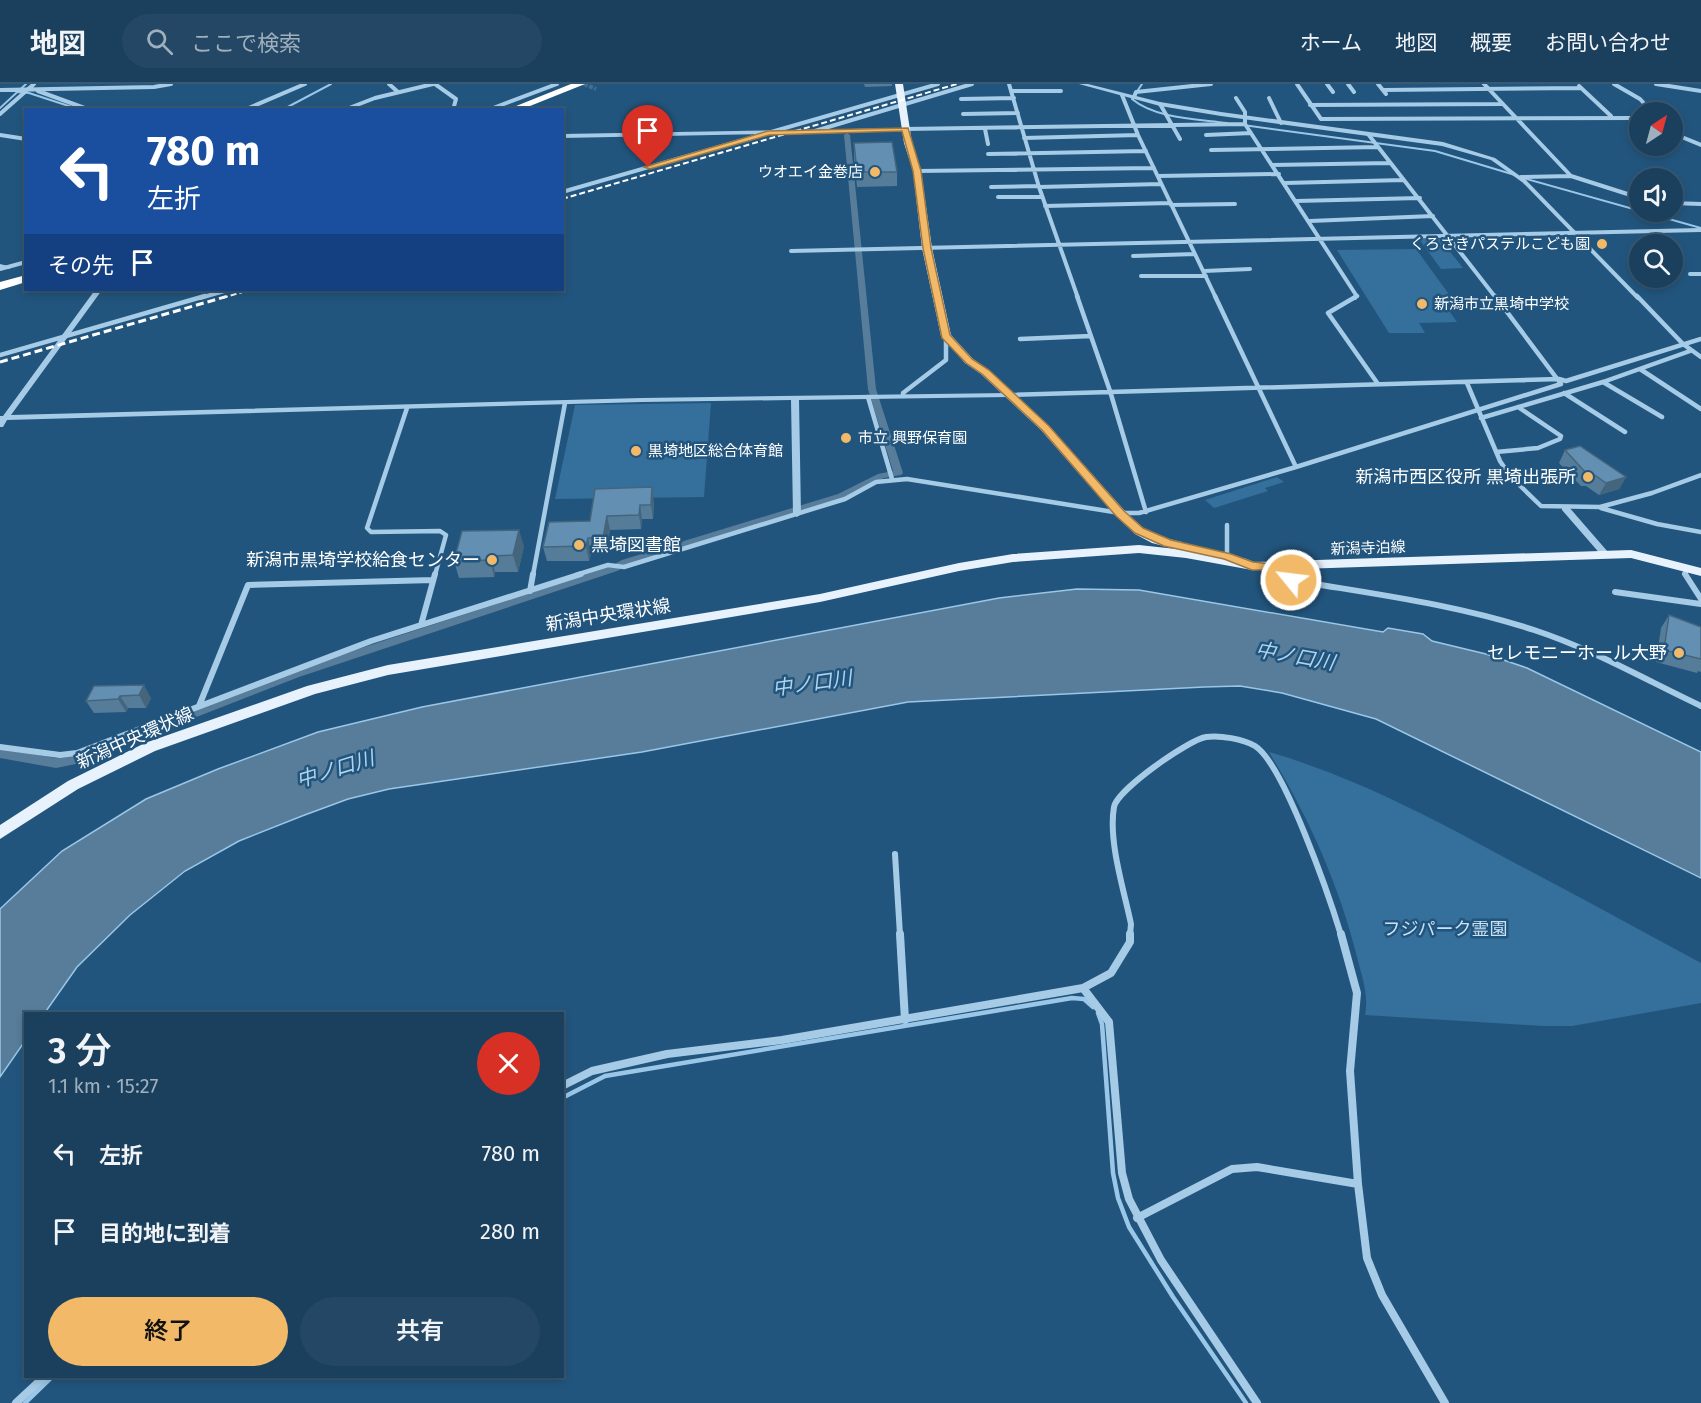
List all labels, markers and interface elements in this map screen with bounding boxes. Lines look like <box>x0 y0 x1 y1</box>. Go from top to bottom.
search box <box>122 14 542 68</box>
icon: search <box>143 25 176 58</box>
text: 地図 <box>30 27 86 60</box>
text: ここで検索 <box>191 30 301 57</box>
text: ホーム <box>1300 30 1362 56</box>
text: 地図 <box>1395 30 1437 56</box>
text: 概要 <box>1470 30 1512 56</box>
text: お問い合わせ <box>1545 30 1671 56</box>
north arrow <box>1629 102 1683 156</box>
map controls <box>1629 102 1683 288</box>
pin <box>622 105 673 167</box>
icon: arrive <box>631 114 664 147</box>
text: 780 m <box>147 126 260 176</box>
icon: left <box>48 132 126 210</box>
place label: ウオエイ金巻店 <box>758 163 863 181</box>
marker: ウオエイ金巻店 <box>868 165 882 179</box>
button: sound <box>1629 168 1683 222</box>
text: 左折 <box>147 183 201 215</box>
button: search <box>1629 234 1683 288</box>
place label: くろさきパステルこども園 <box>1410 235 1590 253</box>
marker: くろさきパステルこども園 <box>1595 237 1609 251</box>
icon: arrive <box>126 246 159 279</box>
text: その先 <box>48 252 114 279</box>
place label: 新潟市立黒埼中学校 <box>1434 295 1569 313</box>
marker: 新潟市立黒埼中学校 <box>1415 297 1429 311</box>
place label: 市立 興野保育園 <box>858 429 967 447</box>
marker: 市立 興野保育園 <box>839 431 853 445</box>
place label: 黒埼地区総合体育館 <box>648 442 783 460</box>
marker: 黒埼地区総合体育館 <box>629 444 643 458</box>
place label: 新潟市西区役所 黒埼出張所 <box>1355 466 1576 488</box>
marker: 新潟市西区役所 黒埼出張所 <box>1581 470 1595 484</box>
place label: 黒埼図書館 <box>591 534 681 556</box>
marker: 黒埼図書館 <box>572 538 586 552</box>
street label: 新潟寺泊線 <box>1330 538 1406 558</box>
position arrow <box>1259 548 1323 612</box>
place label: 新潟市黒埼学校給食センター <box>246 549 480 571</box>
marker: 新潟市黒埼学校給食センター <box>485 553 499 567</box>
street label: 新潟中央環状線 <box>544 594 672 636</box>
water label: 中ノ口川 <box>1254 637 1338 675</box>
place label: セレモニーホール大野 <box>1487 642 1667 664</box>
marker: セレモニーホール大野 <box>1672 646 1686 660</box>
water label: 中ノ口川 <box>771 665 855 700</box>
street label: 新潟中央環状線 <box>73 702 197 774</box>
water label: 中ノ口川 <box>293 745 379 792</box>
park label: フジパーク霊園 <box>1383 918 1507 940</box>
text: 3 分 <box>48 1029 111 1073</box>
button: close <box>477 1032 540 1095</box>
text: 1.1 km · 15:27 <box>48 1074 158 1098</box>
icon: left <box>48 1137 81 1170</box>
text: 780 m <box>482 1140 540 1167</box>
text: 左折 <box>99 1142 143 1169</box>
icon: arrive <box>48 1215 81 1248</box>
text: 280 m <box>480 1218 540 1245</box>
text: 目的地に到着 <box>99 1220 231 1247</box>
button: 終了 <box>48 1297 288 1366</box>
button: 共有 <box>300 1297 540 1366</box>

